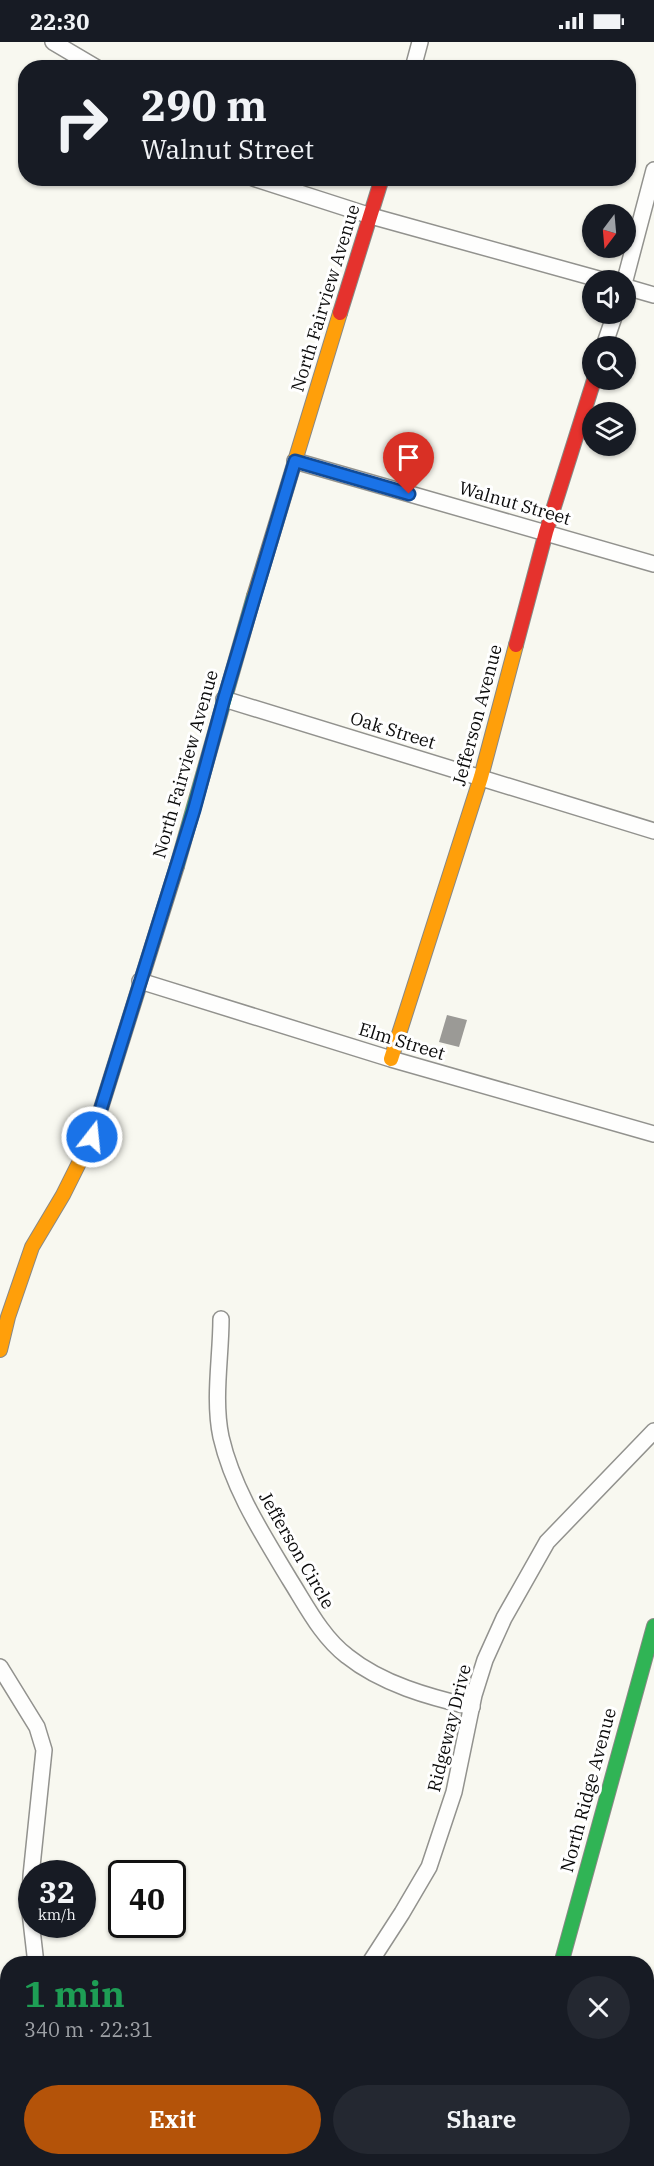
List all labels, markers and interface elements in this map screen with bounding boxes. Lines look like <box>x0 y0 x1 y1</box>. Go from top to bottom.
text: 22:30 <box>30 7 89 36</box>
text: 290 m <box>141 78 267 133</box>
icon: right <box>42 84 120 162</box>
text: Walnut Street <box>141 131 314 166</box>
street label: North Fairview Avenue <box>286 201 364 395</box>
north arrow <box>582 204 636 258</box>
map controls <box>582 204 636 456</box>
button: sound <box>582 270 636 324</box>
button: search <box>582 336 636 390</box>
button: layers <box>582 402 636 456</box>
pin <box>383 432 434 494</box>
icon: arrive <box>392 441 425 474</box>
street label: Walnut Street <box>456 476 574 530</box>
street label: Jefferson Avenue <box>447 642 507 788</box>
street label: North Fairview Avenue <box>147 667 223 861</box>
street label: Oak Street <box>348 706 438 754</box>
street label: Elm Street <box>356 1017 448 1065</box>
position arrow <box>60 1105 124 1169</box>
street label: Jefferson Circle <box>254 1487 340 1613</box>
street label: Ridgeway Drive <box>422 1662 476 1794</box>
street label: North Ridge Avenue <box>555 1705 621 1875</box>
speed limit sign: 40 <box>108 1860 186 1938</box>
text: 32 <box>39 1872 75 1911</box>
text: km/h <box>38 1905 76 1924</box>
text: 1 min <box>24 1970 125 2017</box>
button: close <box>567 1976 630 2039</box>
text: 340 m · 22:31 <box>24 2016 153 2043</box>
button: Exit <box>24 2085 321 2154</box>
button: Share <box>333 2085 630 2154</box>

